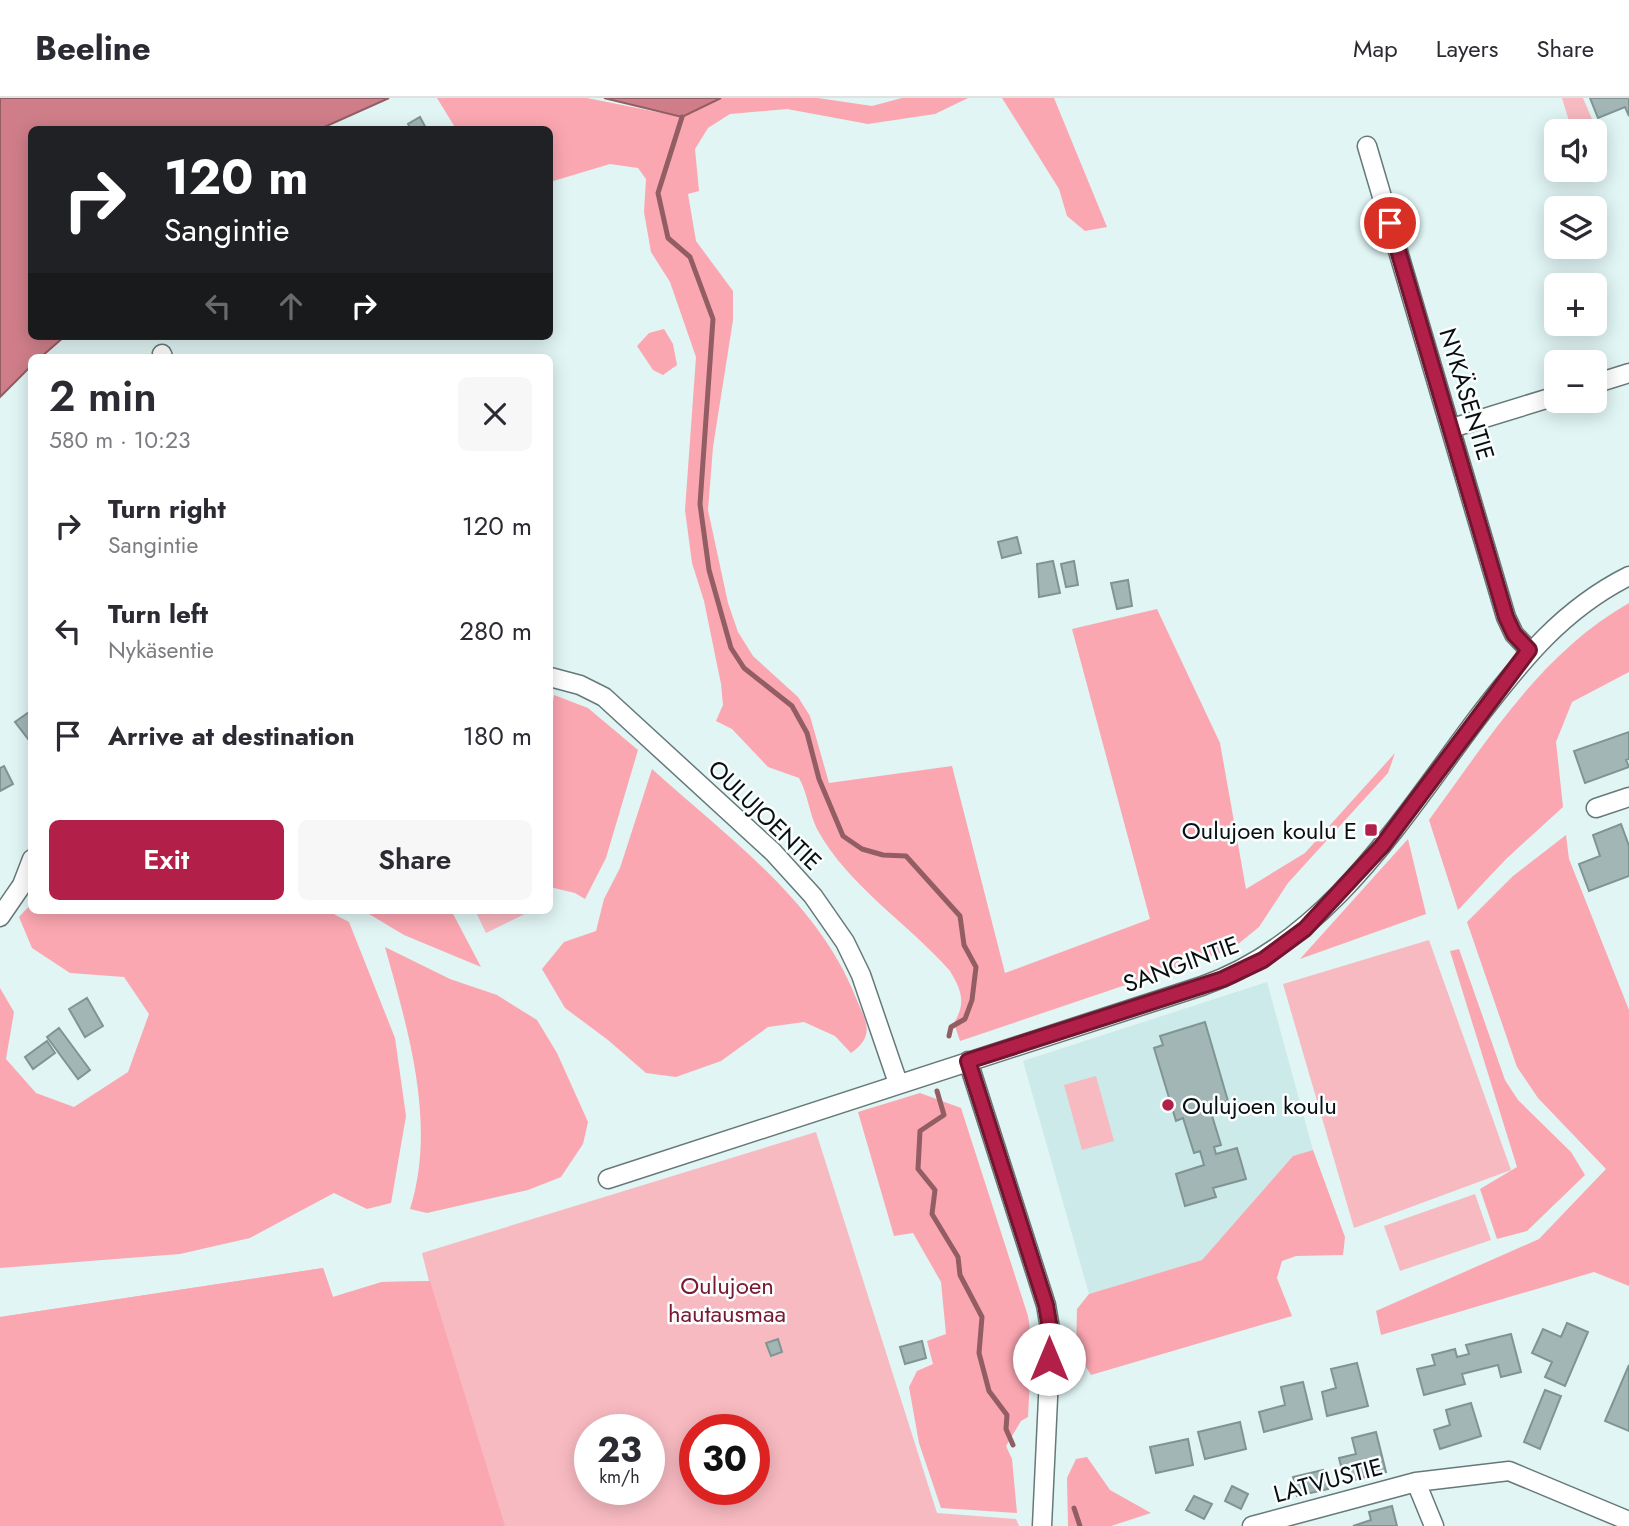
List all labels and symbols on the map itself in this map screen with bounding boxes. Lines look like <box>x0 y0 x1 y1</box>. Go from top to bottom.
pin <box>1360 193 1420 253</box>
street label: NYKÄSENTIE <box>1430 324 1504 464</box>
street label: OULUJOENTIE <box>700 752 830 878</box>
place label: Oulujoen koulu E <box>1182 813 1357 848</box>
marker: Oulujoen koulu E <box>1363 822 1379 838</box>
street label: SANGINTIE <box>1118 927 1244 1001</box>
place label: Oulujoen koulu <box>1182 1088 1337 1123</box>
marker: Oulujoen koulu <box>1160 1097 1176 1113</box>
park label: Oulujoen hautausmaa <box>668 1268 786 1331</box>
position arrow <box>1012 1322 1086 1396</box>
speed limit sign: 30 <box>679 1414 770 1505</box>
street label: LATVUSTIE <box>1269 1449 1387 1511</box>

